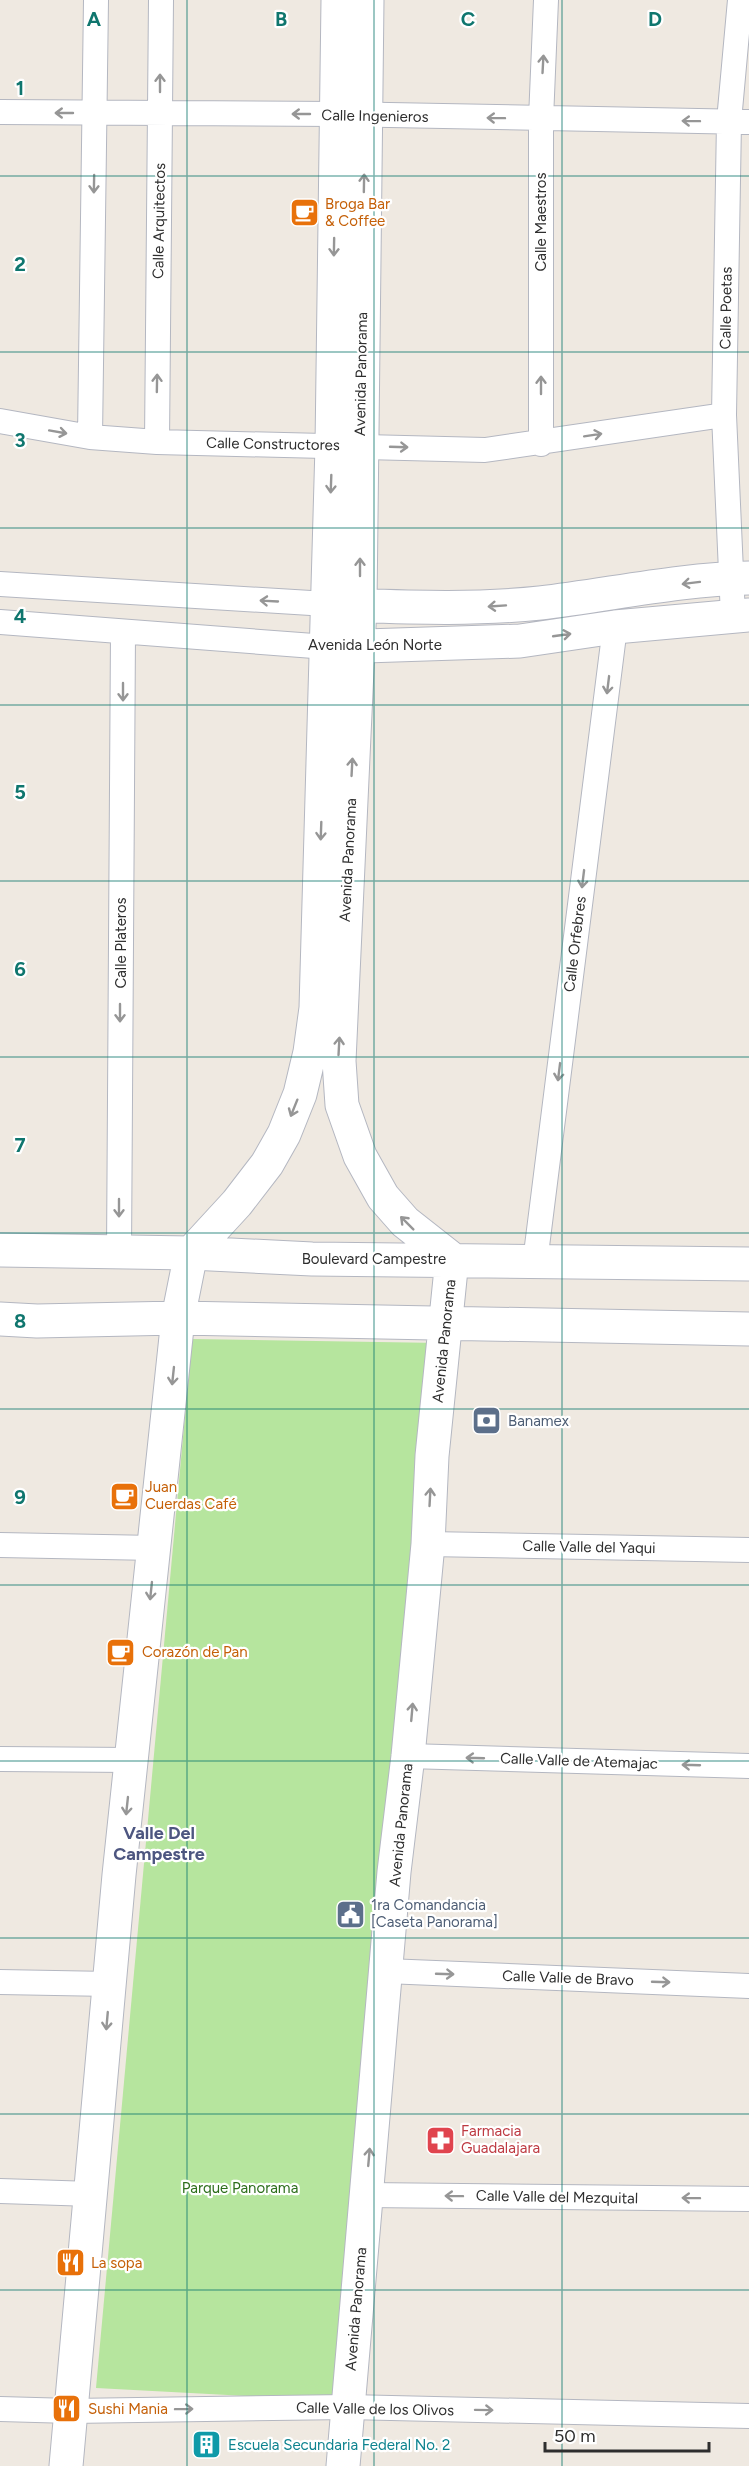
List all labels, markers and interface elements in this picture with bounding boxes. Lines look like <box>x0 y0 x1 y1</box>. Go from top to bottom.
text: A <box>87 7 102 31</box>
text: B <box>275 7 287 31</box>
text: C <box>461 7 475 31</box>
text: D <box>648 7 662 31</box>
one-way arrow <box>538 55 549 75</box>
one-way arrow <box>154 74 166 94</box>
text: 1 <box>16 76 24 100</box>
street label: Calle Ingenieros <box>321 106 429 126</box>
one-way arrow <box>54 107 74 119</box>
one-way arrow <box>291 108 311 120</box>
one-way arrow <box>486 113 506 124</box>
one-way arrow <box>681 115 701 127</box>
street label: Calle Arquitectos <box>149 163 169 279</box>
one-way arrow <box>359 173 370 193</box>
street label: Calle Maestros <box>532 173 550 271</box>
one-way arrow <box>88 174 100 194</box>
place label: Broga Bar & Coffee <box>325 195 390 230</box>
cafe icon: Broga Bar & Coffee <box>288 197 320 229</box>
one-way arrow <box>329 237 340 257</box>
text: 2 <box>14 252 26 276</box>
street label: Calle Poetas <box>716 267 736 349</box>
street label: Avenida Panorama <box>351 312 371 436</box>
one-way arrow <box>151 374 163 394</box>
one-way arrow <box>535 376 547 396</box>
one-way arrow <box>47 426 67 437</box>
text: 3 <box>14 428 26 452</box>
one-way arrow <box>582 430 602 441</box>
street label: Calle Constructores <box>206 434 340 454</box>
one-way arrow <box>388 442 408 453</box>
one-way arrow <box>326 474 337 494</box>
one-way arrow <box>354 557 366 577</box>
one-way arrow <box>681 578 701 589</box>
one-way arrow <box>259 596 279 607</box>
one-way arrow <box>488 601 508 612</box>
text: 4 <box>14 604 27 628</box>
one-way arrow <box>552 629 572 640</box>
street label: Avenida León Norte <box>308 636 442 654</box>
one-way arrow <box>602 675 613 694</box>
one-way arrow <box>117 681 129 701</box>
one-way arrow <box>346 758 357 778</box>
text: 5 <box>14 780 26 804</box>
street label: Avenida Panorama <box>336 798 360 922</box>
one-way arrow <box>315 821 327 841</box>
one-way arrow <box>578 868 589 888</box>
street label: Calle Orfebres <box>560 895 590 993</box>
street label: Calle Plateros <box>112 897 130 989</box>
text: 6 <box>14 957 26 981</box>
one-way arrow <box>115 1002 126 1022</box>
one-way arrow <box>334 1037 345 1057</box>
one-way arrow <box>553 1062 564 1081</box>
one-way arrow <box>288 1098 299 1116</box>
text: 7 <box>14 1133 26 1157</box>
one-way arrow <box>113 1197 125 1217</box>
one-way arrow <box>399 1215 414 1230</box>
street label: Boulevard Campestre <box>302 1250 446 1268</box>
street label: Avenida Panorama <box>429 1278 459 1404</box>
text: 8 <box>14 1309 26 1333</box>
one-way arrow <box>167 1366 178 1386</box>
bank icon: Banamex <box>471 1405 503 1437</box>
place label: Banamex <box>508 1412 569 1430</box>
place label: Juan Cuerdas Café <box>145 1478 237 1513</box>
cafe icon: Juan Cuerdas Café <box>108 1480 140 1512</box>
text: 9 <box>14 1485 26 1509</box>
one-way arrow <box>425 1487 436 1507</box>
street label: Calle Valle del Yaqui <box>522 1537 656 1557</box>
one-way arrow <box>145 1581 156 1600</box>
cafe icon: Corazón de Pan <box>105 1636 137 1668</box>
place label: Corazón de Pan <box>142 1643 248 1661</box>
one-way arrow <box>407 1702 418 1722</box>
street label: Calle Valle de Atemajac <box>500 1749 658 1773</box>
one-way arrow <box>465 1752 485 1764</box>
one-way arrow <box>681 1759 701 1770</box>
street label: Avenida Panorama <box>386 1762 416 1888</box>
one-way arrow <box>121 1795 132 1815</box>
district label: Valle Del Campestre <box>113 1822 205 1865</box>
place label: 1ra Comandancia [Caseta Panorama] <box>371 1896 498 1931</box>
public building icon: 1ra Comandancia [Caseta Panorama] <box>334 1898 366 1930</box>
street label: Calle Valle de Bravo <box>502 1967 634 1989</box>
one-way arrow <box>434 1968 454 1979</box>
one-way arrow <box>650 1977 670 1988</box>
one-way arrow <box>101 2010 112 2030</box>
place label: Farmacia Guadalajara <box>461 2122 540 2157</box>
pharmacy icon: Farmacia Guadalajara <box>424 2124 456 2156</box>
one-way arrow <box>364 2147 375 2167</box>
park label: Parque Panorama <box>182 2179 298 2197</box>
street label: Calle Valle del Mezquital <box>476 2187 638 2207</box>
one-way arrow <box>444 2190 464 2201</box>
one-way arrow <box>681 2192 701 2204</box>
street label: Avenida Panorama <box>342 2246 370 2372</box>
restaurant icon: La sopa <box>54 2247 86 2279</box>
place label: La sopa <box>91 2254 142 2272</box>
restaurant icon: Sushi Mania <box>51 2393 83 2425</box>
street label: Calle Valle de los Olivos <box>296 2399 454 2419</box>
place label: Sushi Mania <box>88 2400 168 2418</box>
one-way arrow <box>174 2404 194 2415</box>
one-way arrow <box>474 2404 494 2416</box>
scale bar <box>545 2415 708 2453</box>
text: 50 m <box>554 2425 596 2447</box>
building icon: Escuela Secundaria Federal No. 2 <box>191 2429 223 2461</box>
place label: Escuela Secundaria Federal No. 2 <box>228 2436 450 2454</box>

